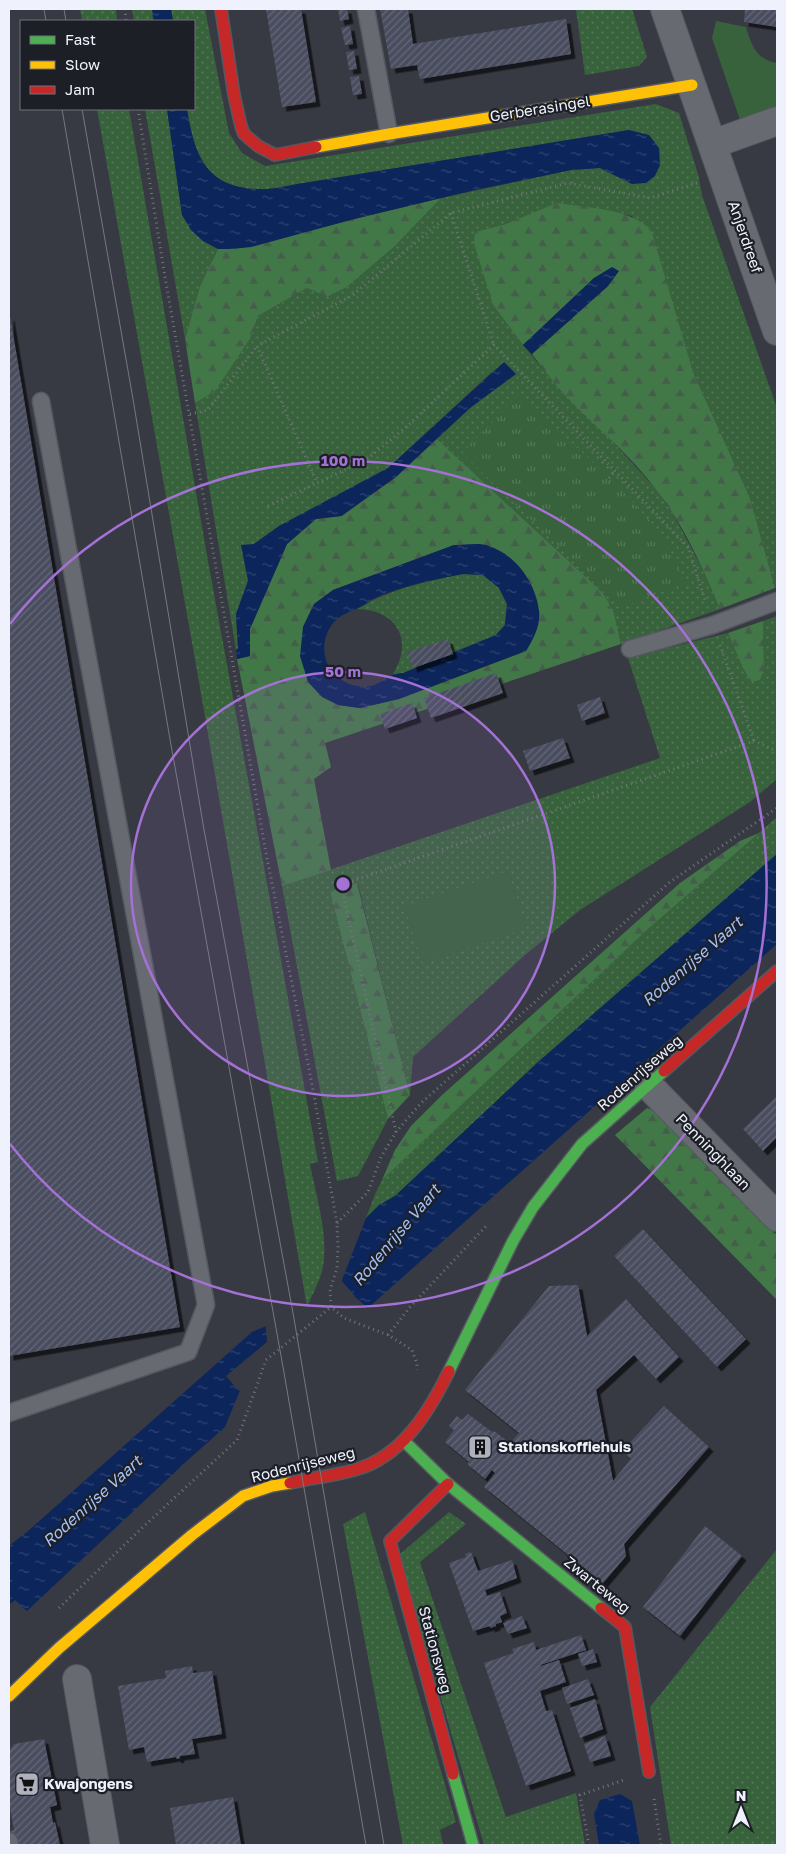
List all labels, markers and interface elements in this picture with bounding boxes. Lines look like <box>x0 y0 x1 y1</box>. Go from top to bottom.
legend <box>20 20 195 110</box>
text: Fast <box>65 30 96 48</box>
text: Slow <box>65 55 100 73</box>
text: Jam <box>65 80 95 98</box>
street label: Gerberasingel <box>488 91 591 125</box>
street label: Anjerdreef <box>725 198 767 276</box>
text: 100 m <box>321 451 365 469</box>
text: 50 m <box>325 662 361 680</box>
centre of rings <box>334 875 352 893</box>
water label: Rodenrijse Vaart <box>638 911 748 1010</box>
street label: Rodenrijseweg <box>593 1031 685 1114</box>
street label: Penninghlaan <box>673 1109 755 1193</box>
water label: Rodenrijse Vaart <box>348 1179 445 1290</box>
building icon: Stationskoffiehuis <box>467 1434 493 1460</box>
place label: Stationskoffiehuis <box>498 1437 631 1455</box>
street label: Rodenrijseweg <box>249 1442 357 1486</box>
water label: Rodenrijse Vaart <box>38 1450 147 1551</box>
street label: Zwarteweg <box>561 1552 634 1616</box>
street label: Stationsweg <box>416 1604 456 1695</box>
supermarket icon: Kwajongens <box>14 1771 40 1797</box>
place label: Kwajongens <box>44 1774 133 1792</box>
north arrow <box>716 1784 766 1834</box>
text: N <box>736 1787 746 1804</box>

